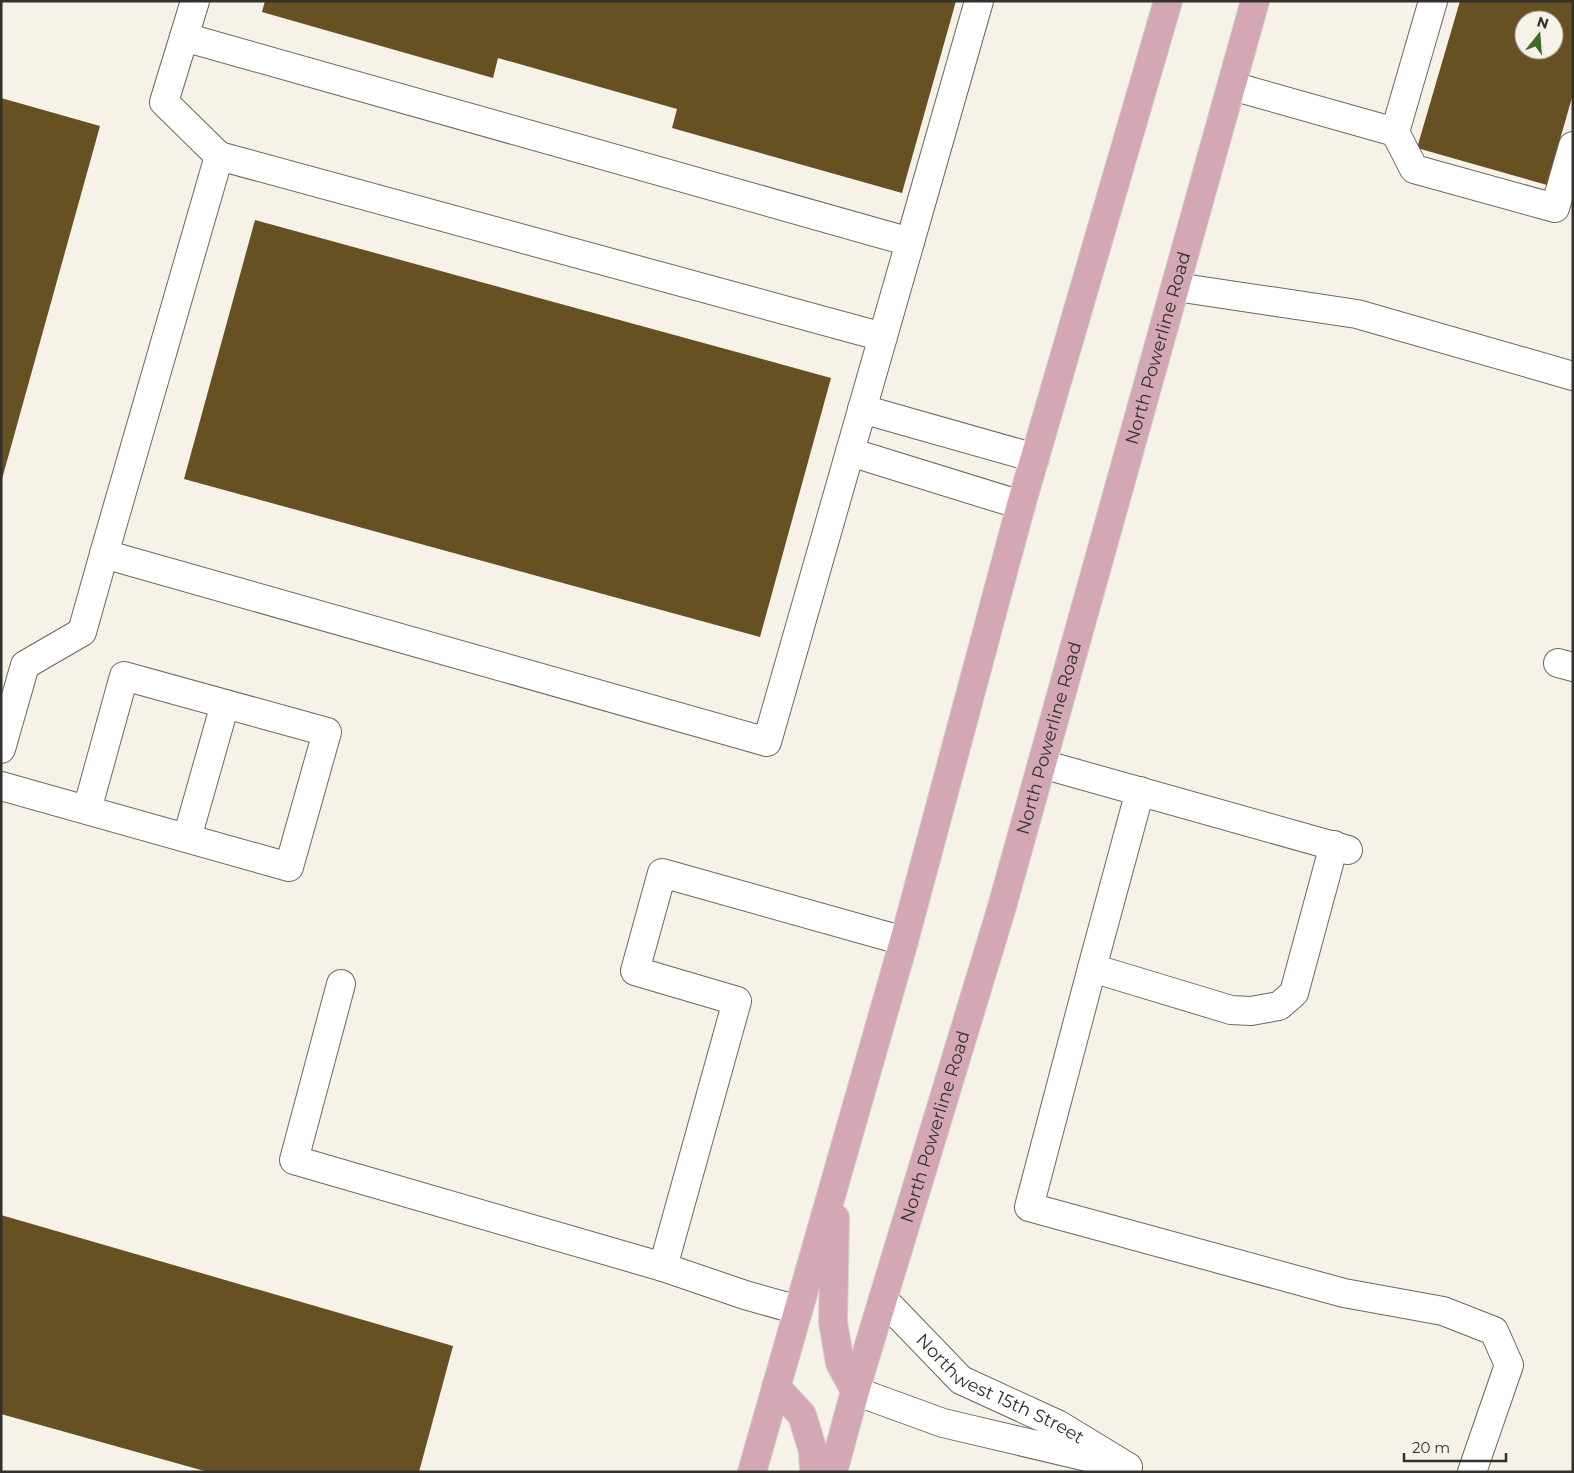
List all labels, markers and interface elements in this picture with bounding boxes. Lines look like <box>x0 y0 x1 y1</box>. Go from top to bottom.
north arrow <box>1514 10 1564 60</box>
text: N <box>1535 12 1551 33</box>
street label: North Powerline Road <box>1121 249 1195 447</box>
street label: North Powerline Road <box>1012 639 1086 837</box>
street label: North Powerline Road <box>896 1028 975 1225</box>
street label: Northwest 15th Street <box>911 1329 1088 1449</box>
scale bar <box>1404 1430 1506 1462</box>
text: 20 m <box>1412 1438 1450 1457</box>

